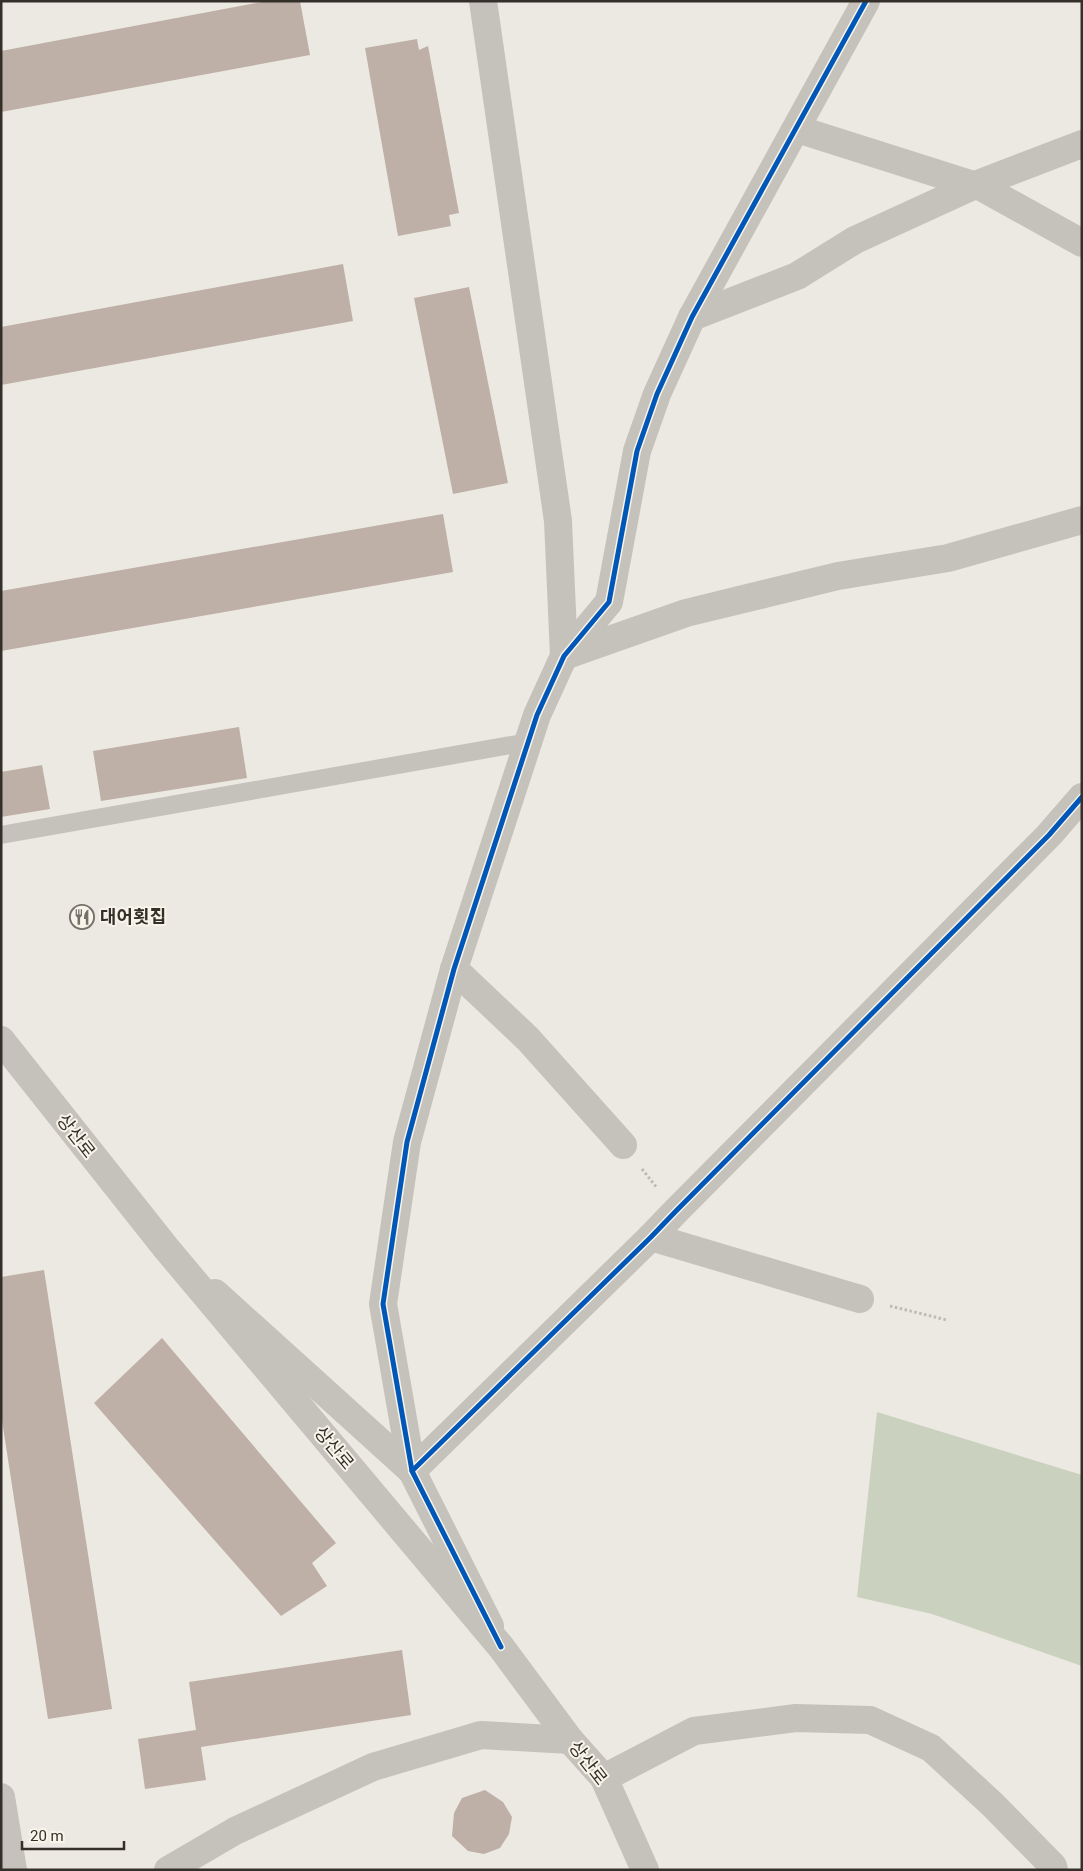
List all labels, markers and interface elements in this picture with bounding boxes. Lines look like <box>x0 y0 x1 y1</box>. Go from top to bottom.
restaurant icon: 대어횟집 <box>69 904 95 930</box>
place label: 대어횟집 <box>100 906 166 927</box>
street label: 상산로 <box>53 1110 100 1162</box>
street label: 상산로 <box>310 1422 358 1473</box>
street label: 상산로 <box>565 1737 612 1789</box>
scale bar <box>22 1818 125 1850</box>
text: 20 m <box>30 1827 64 1845</box>

